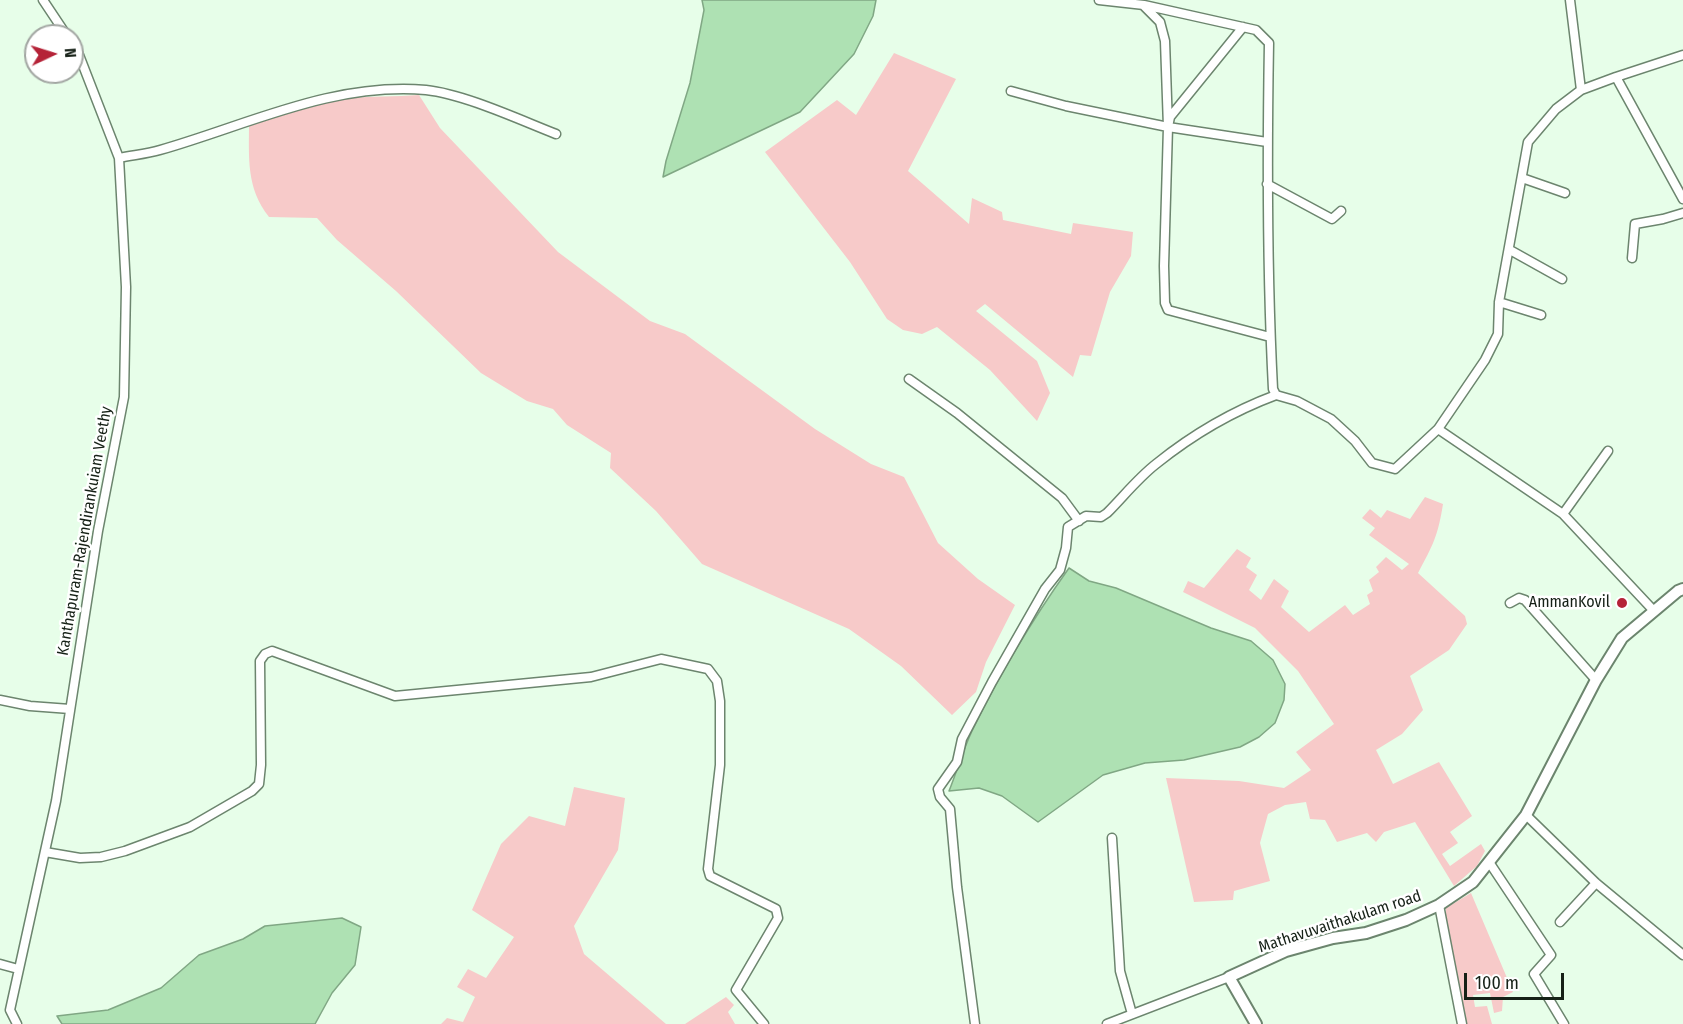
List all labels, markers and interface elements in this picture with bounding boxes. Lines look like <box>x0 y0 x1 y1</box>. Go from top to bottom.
north arrow <box>24 24 84 84</box>
text: N <box>61 47 80 58</box>
street label: Kanthapuram-Rajendirankuiam Veethy <box>54 405 116 657</box>
place label: AmmanKovil <box>1529 593 1610 613</box>
marker: AmmanKovil <box>1615 596 1629 610</box>
street label: Mathavuvaithakulam road <box>1256 887 1424 957</box>
scale bar <box>1467 961 1568 999</box>
text: 100 m <box>1475 972 1519 994</box>

